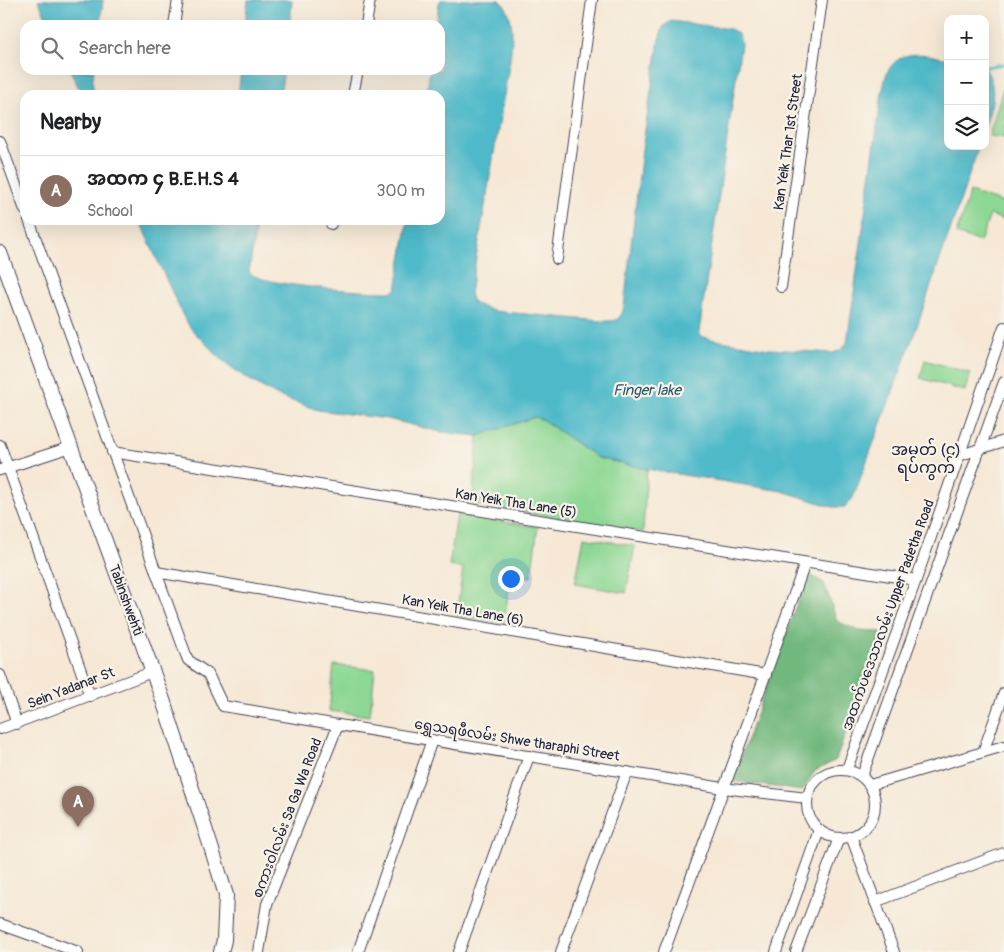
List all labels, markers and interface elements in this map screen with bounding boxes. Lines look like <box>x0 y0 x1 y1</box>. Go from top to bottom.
map controls <box>944 15 989 150</box>
button: + <box>944 15 989 60</box>
search box <box>20 20 445 75</box>
icon: search <box>38 34 66 62</box>
text: Search here <box>78 36 171 60</box>
button: − <box>944 60 989 105</box>
street label: Kan Yeik Thar 1st Street <box>770 72 806 211</box>
button: layers <box>944 105 989 150</box>
text: Nearby <box>40 109 101 136</box>
text: အထက ၄ B.E.H.S 4 <box>87 167 239 191</box>
text: A <box>51 181 61 201</box>
text: 300 m <box>377 181 425 201</box>
text: School <box>87 201 133 221</box>
water label: Finger lake <box>613 381 682 400</box>
district label: အမှတ် (၄) ရပ်ကွက် <box>891 438 961 481</box>
street label: Kan Yeik Tha Lane (5) <box>454 485 578 521</box>
street label: အထက်ပဒေသာလမ်း Upper Padetha Road <box>836 496 938 733</box>
street label: Tabinshwehti <box>105 562 147 638</box>
your location <box>498 566 524 592</box>
street label: Kan Yeik Tha Lane (6) <box>401 591 525 629</box>
street label: Sein Yadanar St <box>25 664 117 712</box>
street label: ရွှေသရဖီလမ်း Shwe tharaphi Street <box>413 713 621 768</box>
street label: စကားဝါလမ်း Sa Ga Wa Road <box>247 735 325 900</box>
pin: A <box>62 786 94 827</box>

